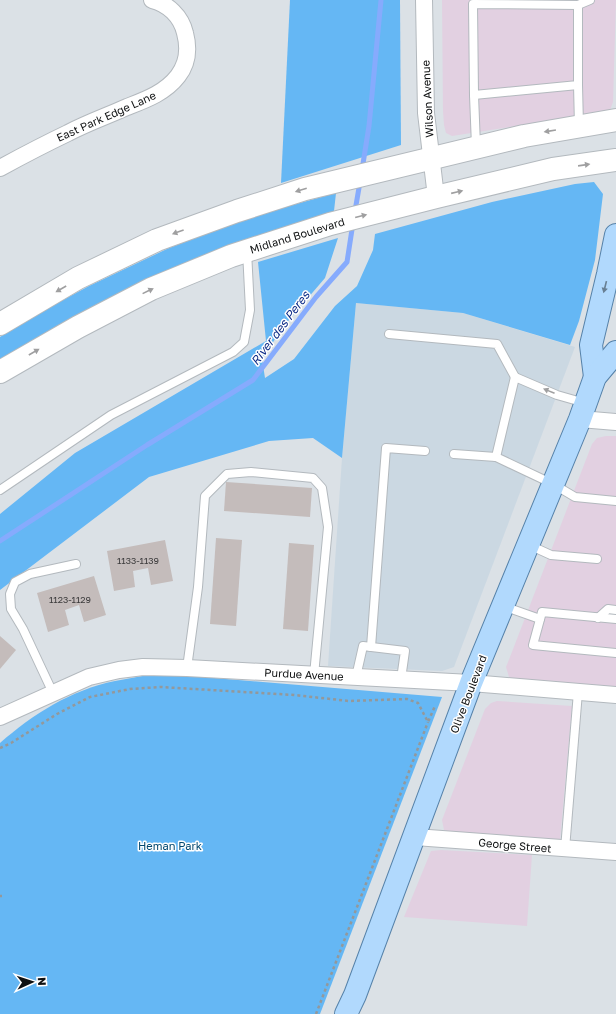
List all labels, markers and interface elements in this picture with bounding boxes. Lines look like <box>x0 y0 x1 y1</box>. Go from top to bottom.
street label: Wilson Avenue <box>418 60 436 138</box>
street label: East Park Edge Lane <box>54 88 158 144</box>
one-way arrow <box>544 129 556 135</box>
one-way arrow <box>578 162 590 168</box>
one-way arrow <box>294 187 306 193</box>
one-way arrow <box>450 188 463 194</box>
one-way arrow <box>355 213 367 219</box>
street label: Midland Boulevard <box>248 214 346 256</box>
one-way arrow <box>171 230 183 236</box>
one-way arrow <box>602 281 608 293</box>
one-way arrow <box>55 285 66 292</box>
one-way arrow <box>142 288 154 294</box>
water label: River des Peres <box>247 288 313 368</box>
one-way arrow <box>28 349 40 356</box>
one-way arrow <box>543 388 554 394</box>
house number: 1133-1139 <box>117 555 159 566</box>
house number: 1123-1129 <box>49 594 91 605</box>
street label: Olive Boulevard <box>447 653 489 735</box>
street label: Purdue Avenue <box>264 665 344 683</box>
street label: George Street <box>478 835 552 855</box>
park label: Heman Park <box>138 839 202 852</box>
north arrow <box>12 962 52 1002</box>
text: N <box>36 977 49 986</box>

